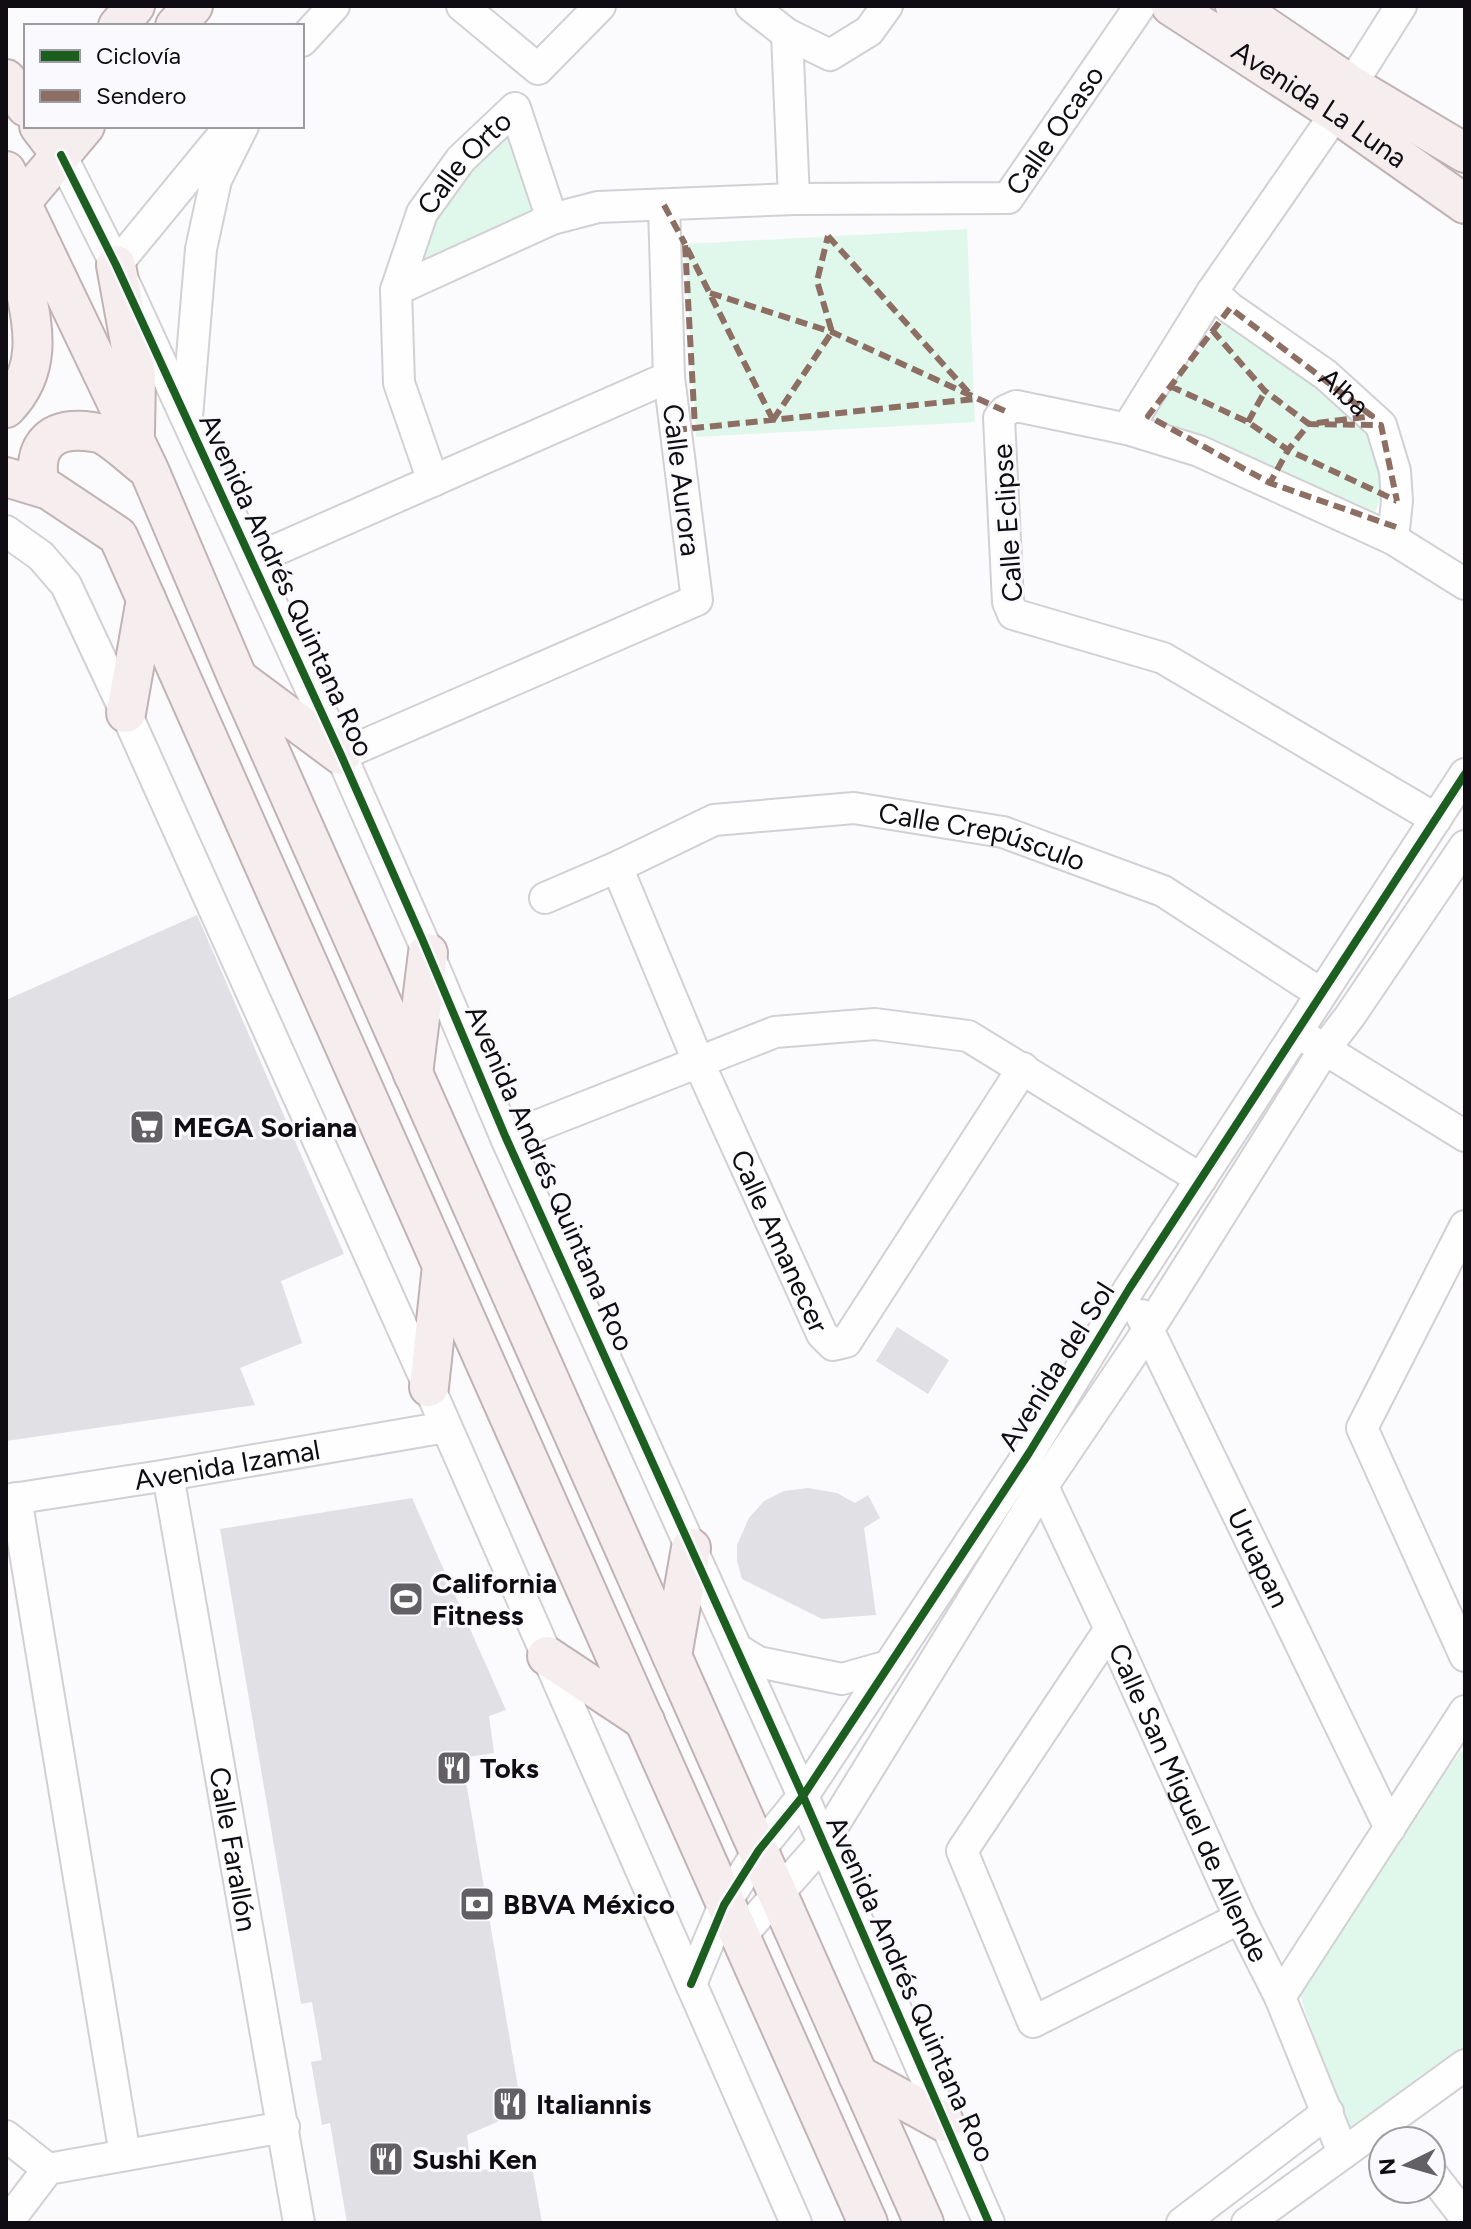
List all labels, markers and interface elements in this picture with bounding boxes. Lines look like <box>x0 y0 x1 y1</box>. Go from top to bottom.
legend <box>24 24 304 128</box>
street label: Avenida La Luna <box>1226 33 1414 175</box>
text: Ciclovía <box>96 41 181 70</box>
street label: Calle Ocaso <box>998 59 1111 201</box>
text: Sendero <box>96 81 186 110</box>
street label: Calle Orto <box>410 103 518 221</box>
street label: Alba <box>1312 360 1376 423</box>
street label: Calle Aurora <box>656 402 708 558</box>
street label: Avenida Andrés Quintana Roo <box>192 408 382 762</box>
street label: Calle Eclipse <box>985 443 1029 603</box>
street label: Calle Crepúsculo <box>876 795 1090 878</box>
street label: Avenida Andrés Quintana Roo <box>458 1000 642 1356</box>
supermarket icon: MEGA Soriana <box>128 1108 166 1146</box>
place label: MEGA Soriana <box>173 1110 357 1144</box>
street label: Calle Amanecer <box>724 1144 836 1338</box>
street label: Avenida del Sol <box>991 1275 1121 1457</box>
street label: Avenida Izamal <box>132 1432 323 1497</box>
street label: Uruapan <box>1221 1503 1297 1613</box>
place label: California Fitness <box>432 1566 557 1632</box>
sports icon: California Fitness <box>387 1580 425 1618</box>
street label: Calle San Miguel de Allende <box>1102 1638 1276 1968</box>
restaurant icon: Toks <box>435 1749 473 1787</box>
place label: Toks <box>480 1751 539 1785</box>
street label: Calle Farallón <box>202 1764 265 1934</box>
street label: Avenida Andrés Quintana Roo <box>819 1811 1003 2167</box>
bank icon: BBVA México <box>458 1885 496 1923</box>
place label: BBVA México <box>503 1887 675 1921</box>
restaurant icon: Italiannis <box>491 2085 529 2123</box>
place label: Italiannis <box>536 2087 651 2121</box>
north arrow <box>1367 2125 1447 2205</box>
restaurant icon: Sushi Ken <box>367 2140 405 2178</box>
place label: Sushi Ken <box>412 2142 537 2176</box>
text: N <box>1373 2157 1402 2176</box>

